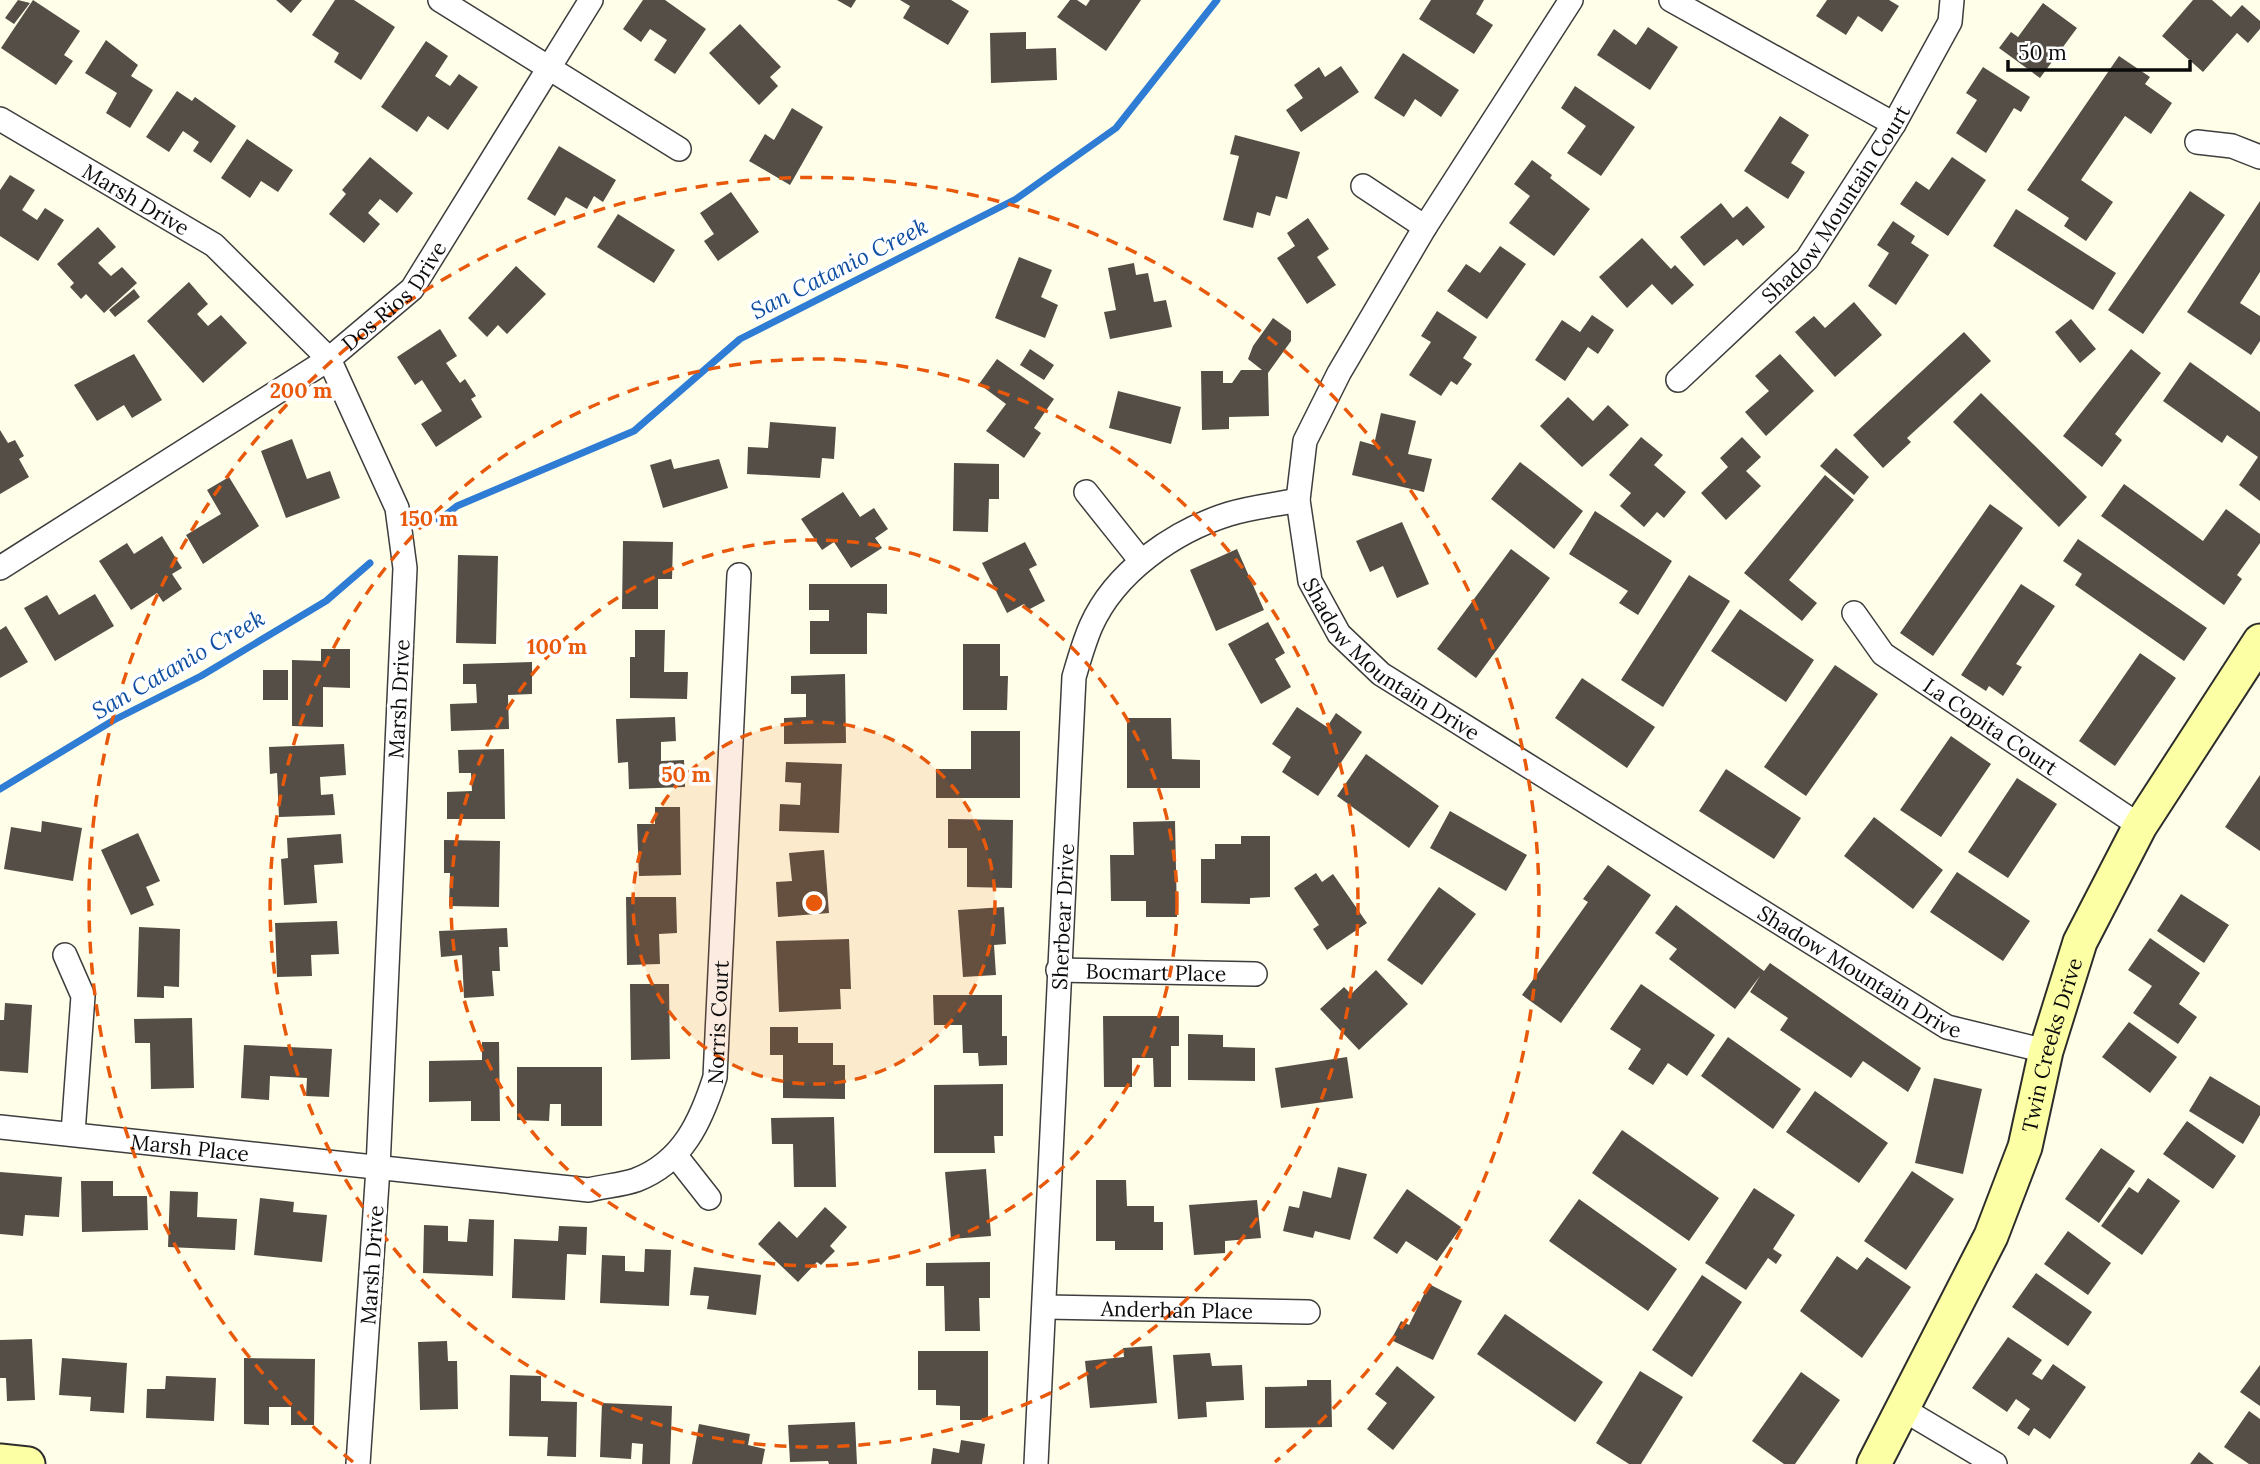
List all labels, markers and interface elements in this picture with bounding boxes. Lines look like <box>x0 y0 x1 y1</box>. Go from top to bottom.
scale bar <box>2008 28 2190 72</box>
text: 50 m <box>2018 39 2067 66</box>
street label: Shadow Mountain Court <box>1755 99 1916 309</box>
street label: Marsh Drive <box>78 157 195 241</box>
water label: San Catanio Creek <box>746 211 932 325</box>
street label: Dos Rios Drive <box>336 236 452 356</box>
text: 200 m <box>270 377 332 404</box>
text: 150 m <box>400 505 458 532</box>
street label: Shadow Mountain Drive <box>1297 573 1485 746</box>
water label: San Catanio Creek <box>86 603 270 725</box>
text: 100 m <box>527 633 587 660</box>
street label: Marsh Drive <box>382 639 416 759</box>
street label: La Copita Court <box>1918 672 2064 781</box>
text: 50 m <box>661 761 711 788</box>
street label: Sherbear Drive <box>1045 843 1079 990</box>
centre of rings <box>802 891 826 915</box>
street label: Shadow Mountain Drive <box>1753 899 1964 1043</box>
street label: Twin Creeks Drive <box>2015 954 2088 1135</box>
street label: Bocmart Place <box>1085 957 1227 987</box>
street label: Norris Court <box>701 959 734 1085</box>
street label: Marsh Place <box>129 1128 250 1167</box>
street label: Marsh Drive <box>354 1204 390 1326</box>
street label: Anderhan Place <box>1100 1295 1253 1324</box>

